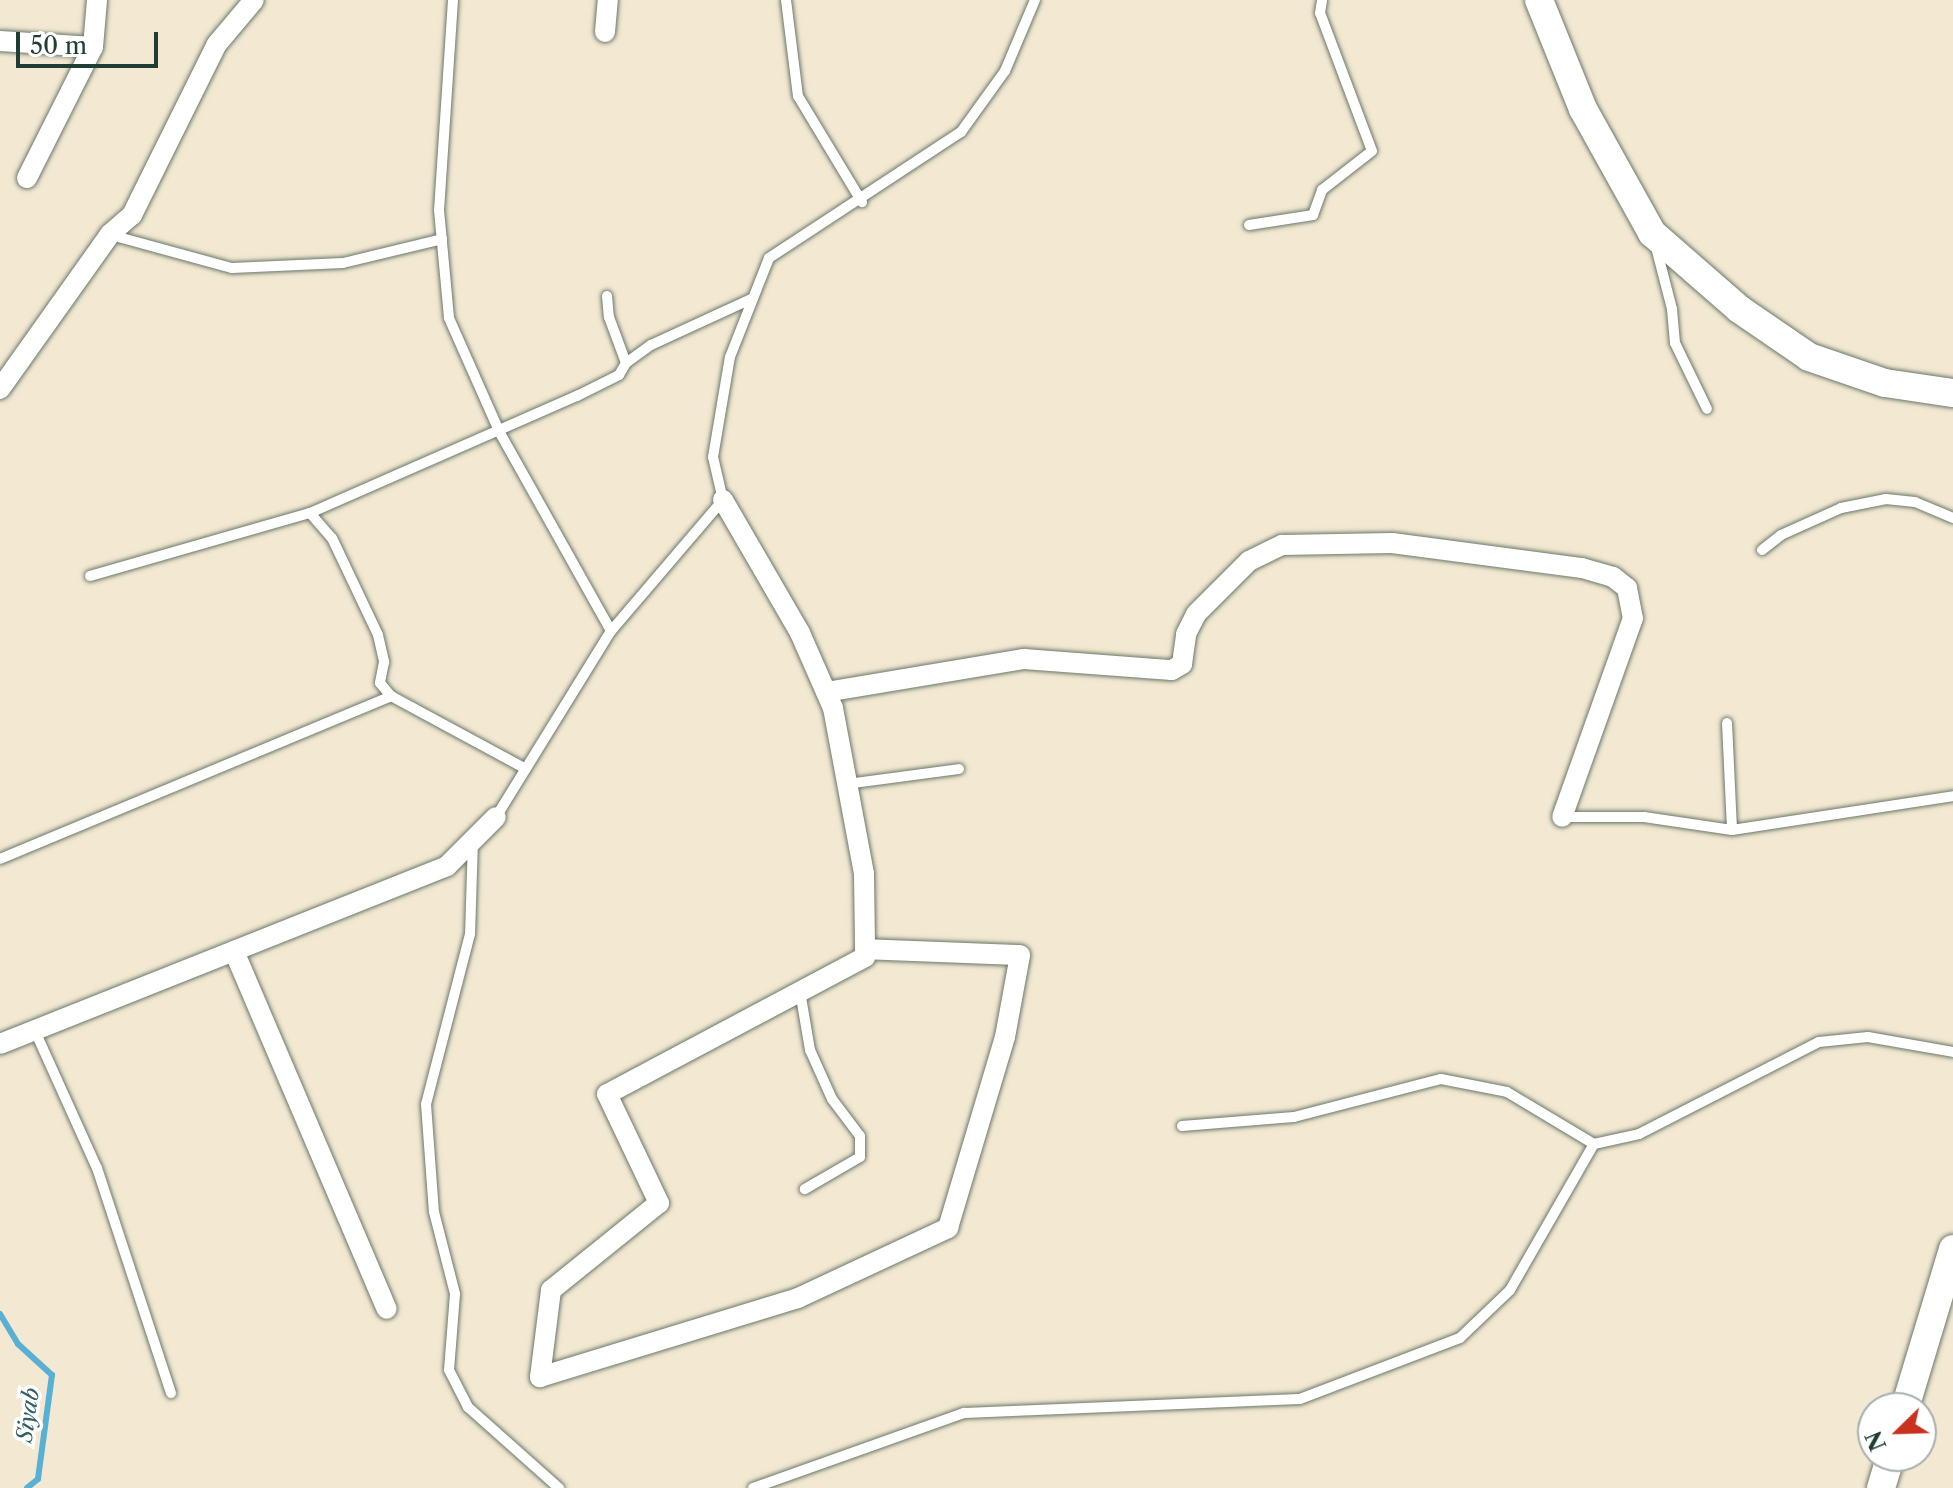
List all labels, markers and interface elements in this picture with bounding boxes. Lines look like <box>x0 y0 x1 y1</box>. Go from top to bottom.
scale bar <box>20 16 162 66</box>
text: 50 m <box>30 31 87 60</box>
water label: Siyab <box>11 1386 45 1444</box>
north arrow <box>1857 1392 1937 1472</box>
text: N <box>1860 1427 1892 1455</box>

